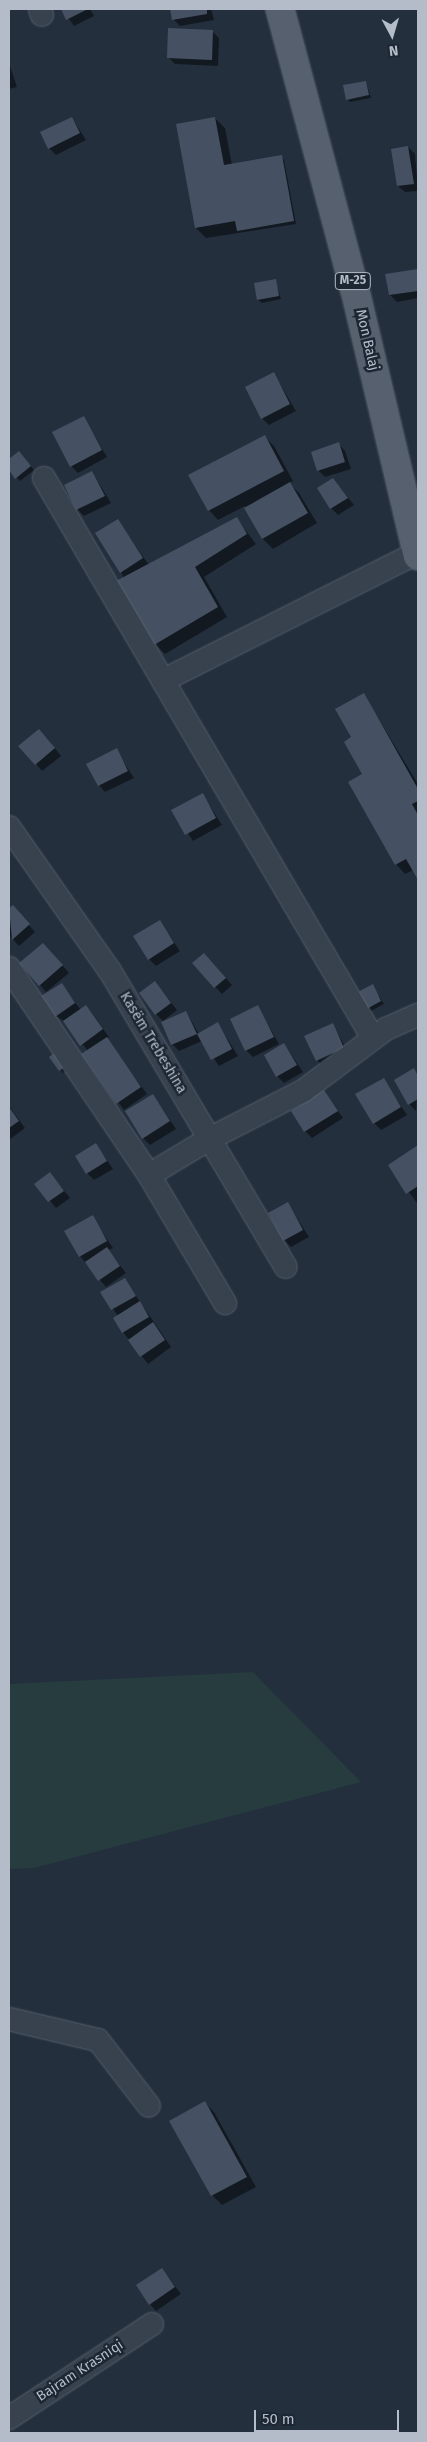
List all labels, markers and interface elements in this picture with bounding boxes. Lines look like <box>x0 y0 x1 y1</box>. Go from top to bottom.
north arrow <box>367 10 417 60</box>
text: N <box>388 41 399 59</box>
road number: M-25 <box>334 272 372 290</box>
street label: Mon Balaj <box>352 308 382 372</box>
street label: Kasëm Trebeshina <box>116 989 190 1097</box>
street label: Bajram Krasniqi <box>34 2337 126 2405</box>
scale bar <box>257 2400 402 2432</box>
text: 50 m <box>262 2410 295 2428</box>

